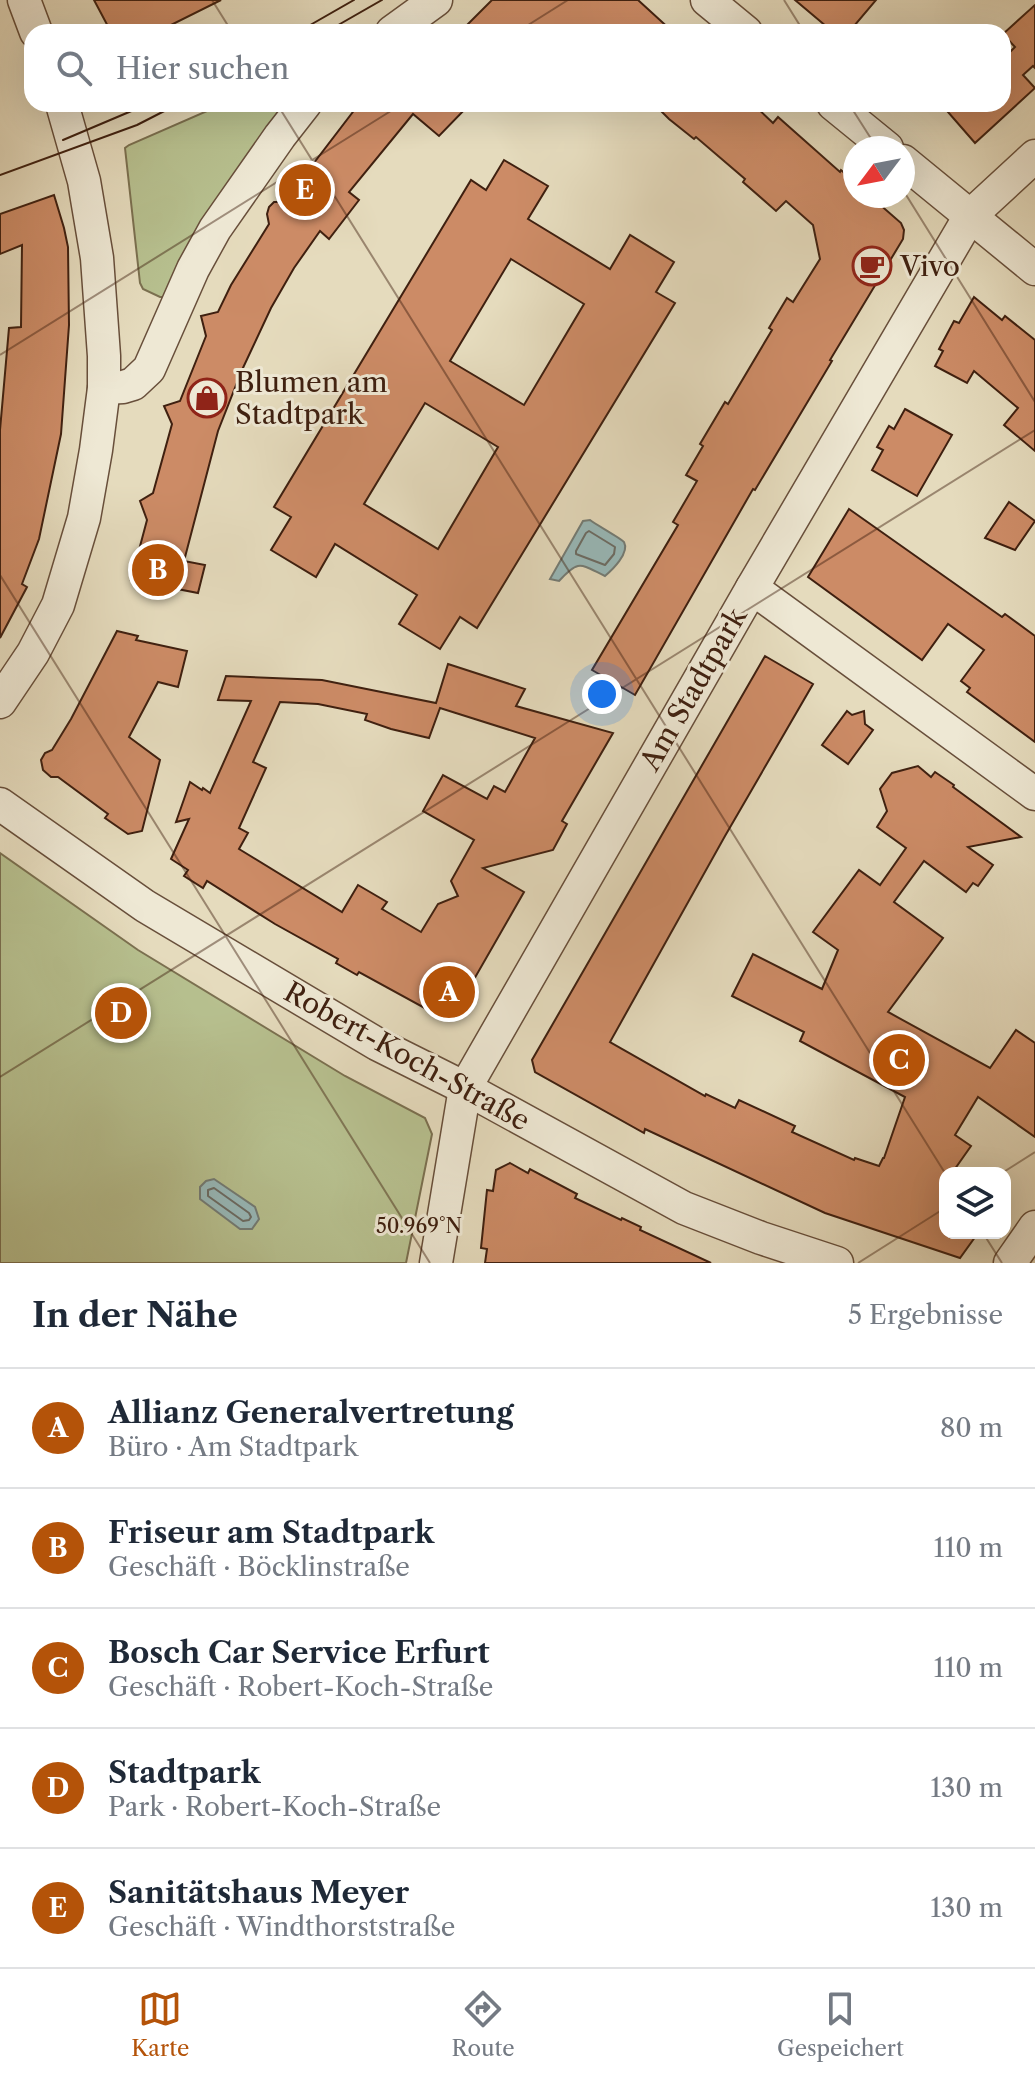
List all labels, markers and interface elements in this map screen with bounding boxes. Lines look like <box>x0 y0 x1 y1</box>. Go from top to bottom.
search box <box>24 24 1011 112</box>
icon: search <box>52 46 96 90</box>
text: Hier suchen <box>116 50 289 87</box>
north arrow <box>843 136 915 208</box>
pin: E <box>279 160 331 220</box>
cafe icon: Vivo <box>851 245 893 287</box>
place label: Vivo <box>899 249 960 283</box>
place label: Blumen am Stadtpark <box>235 365 388 431</box>
shop icon: Blumen am Stadtpark <box>186 377 228 419</box>
pin: B <box>132 540 184 600</box>
street label: Am Stadtpark <box>632 600 754 777</box>
your location <box>582 674 622 714</box>
pin: A <box>423 962 475 1022</box>
street label: Robert-Koch-Straße <box>278 974 536 1138</box>
pin: D <box>95 983 147 1043</box>
pin: C <box>873 1030 925 1090</box>
map controls <box>939 1167 1011 1239</box>
button: layers <box>939 1167 1011 1239</box>
text: 50.969°N <box>376 1214 462 1238</box>
text: In der Nähe <box>32 1294 238 1336</box>
text: 5 Ergebnisse <box>848 1299 1003 1331</box>
text: Allianz Generalvertretung <box>108 1394 514 1431</box>
text: A <box>48 1412 68 1444</box>
text: 80 m <box>940 1412 1003 1444</box>
text: Büro · Am Stadtpark <box>108 1431 358 1463</box>
text: Friseur am Stadtpark <box>108 1514 434 1551</box>
text: B <box>48 1532 68 1564</box>
text: 110 m <box>934 1532 1003 1564</box>
text: Geschäft · Böcklinstraße <box>108 1551 410 1583</box>
text: Bosch Car Service Erfurt <box>108 1634 490 1671</box>
text: C <box>48 1652 68 1684</box>
text: 110 m <box>934 1652 1003 1684</box>
text: Geschäft · Robert-Koch-Straße <box>108 1671 493 1703</box>
text: Stadtpark <box>108 1754 261 1791</box>
text: D <box>47 1772 69 1804</box>
text: 130 m <box>930 1772 1003 1804</box>
text: Park · Robert-Koch-Straße <box>108 1791 441 1823</box>
text: Sanitätshaus Meyer <box>108 1874 409 1911</box>
text: E <box>49 1892 67 1924</box>
text: 130 m <box>930 1892 1003 1924</box>
text: Geschäft · Windthorststraße <box>108 1911 455 1943</box>
tab: Karte <box>131 1987 189 2062</box>
tab: Route <box>452 1987 515 2062</box>
tab: Gespeichert <box>777 1987 904 2062</box>

